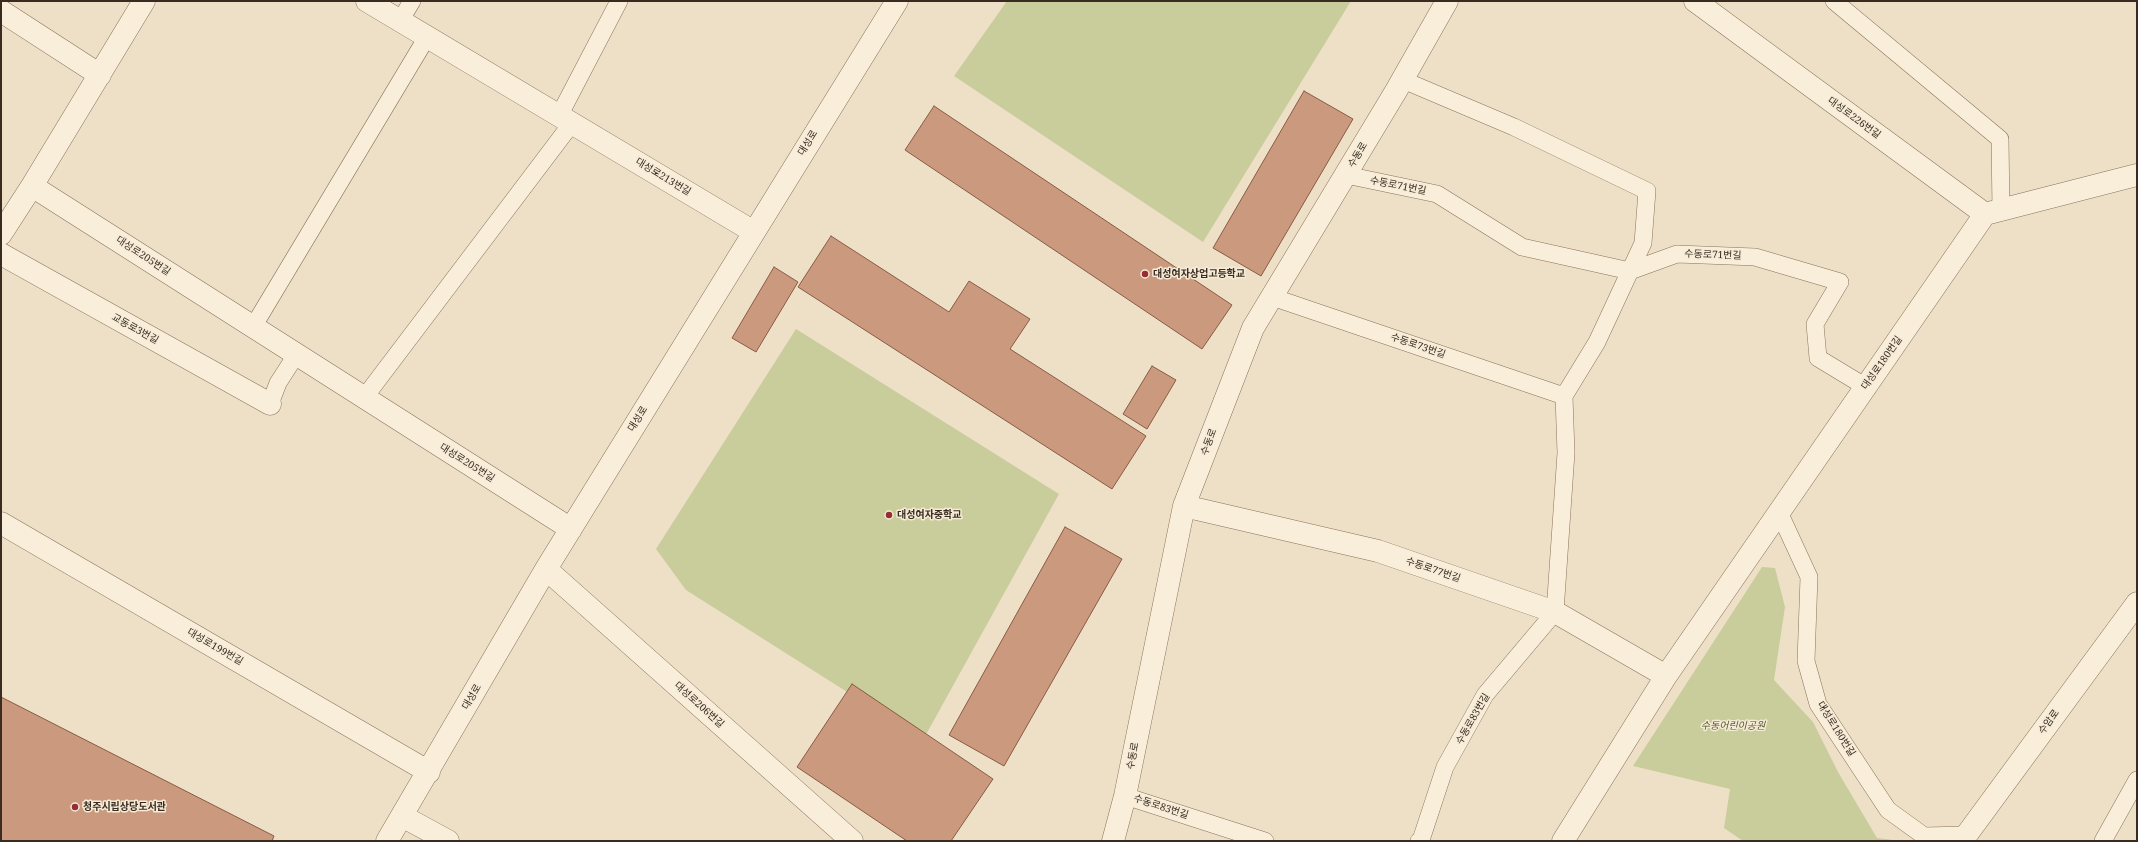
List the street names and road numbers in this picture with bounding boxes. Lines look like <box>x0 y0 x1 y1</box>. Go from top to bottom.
street label: 대성로226번길 <box>1825 95 1883 141</box>
street label: 대성로 <box>796 128 820 158</box>
street label: 수동로 <box>1346 140 1370 170</box>
street label: 대성로213번길 <box>633 156 693 198</box>
street label: 수동로71번길 <box>1369 175 1427 197</box>
street label: 대성로205번길 <box>113 234 173 278</box>
street label: 수동로71번길 <box>1684 248 1742 262</box>
street label: 교동로3번길 <box>110 311 160 347</box>
street label: 수동로73번길 <box>1389 331 1447 361</box>
street label: 대성로180번길 <box>1859 334 1905 392</box>
street label: 대성로 <box>626 404 650 434</box>
street label: 수동로 <box>1198 427 1220 457</box>
street label: 대성로205번길 <box>437 441 497 485</box>
street label: 수동로77번길 <box>1404 555 1462 585</box>
street label: 대성로199번길 <box>185 626 245 668</box>
street label: 대성로206번길 <box>672 680 726 730</box>
street label: 대성로 <box>460 682 484 712</box>
street label: 수동로83번길 <box>1454 691 1492 747</box>
street label: 대성로180번길 <box>1814 699 1858 759</box>
street label: 수암로 <box>2036 707 2062 737</box>
street label: 수동로 <box>1124 741 1142 771</box>
street label: 수동로83번길 <box>1132 792 1190 822</box>

